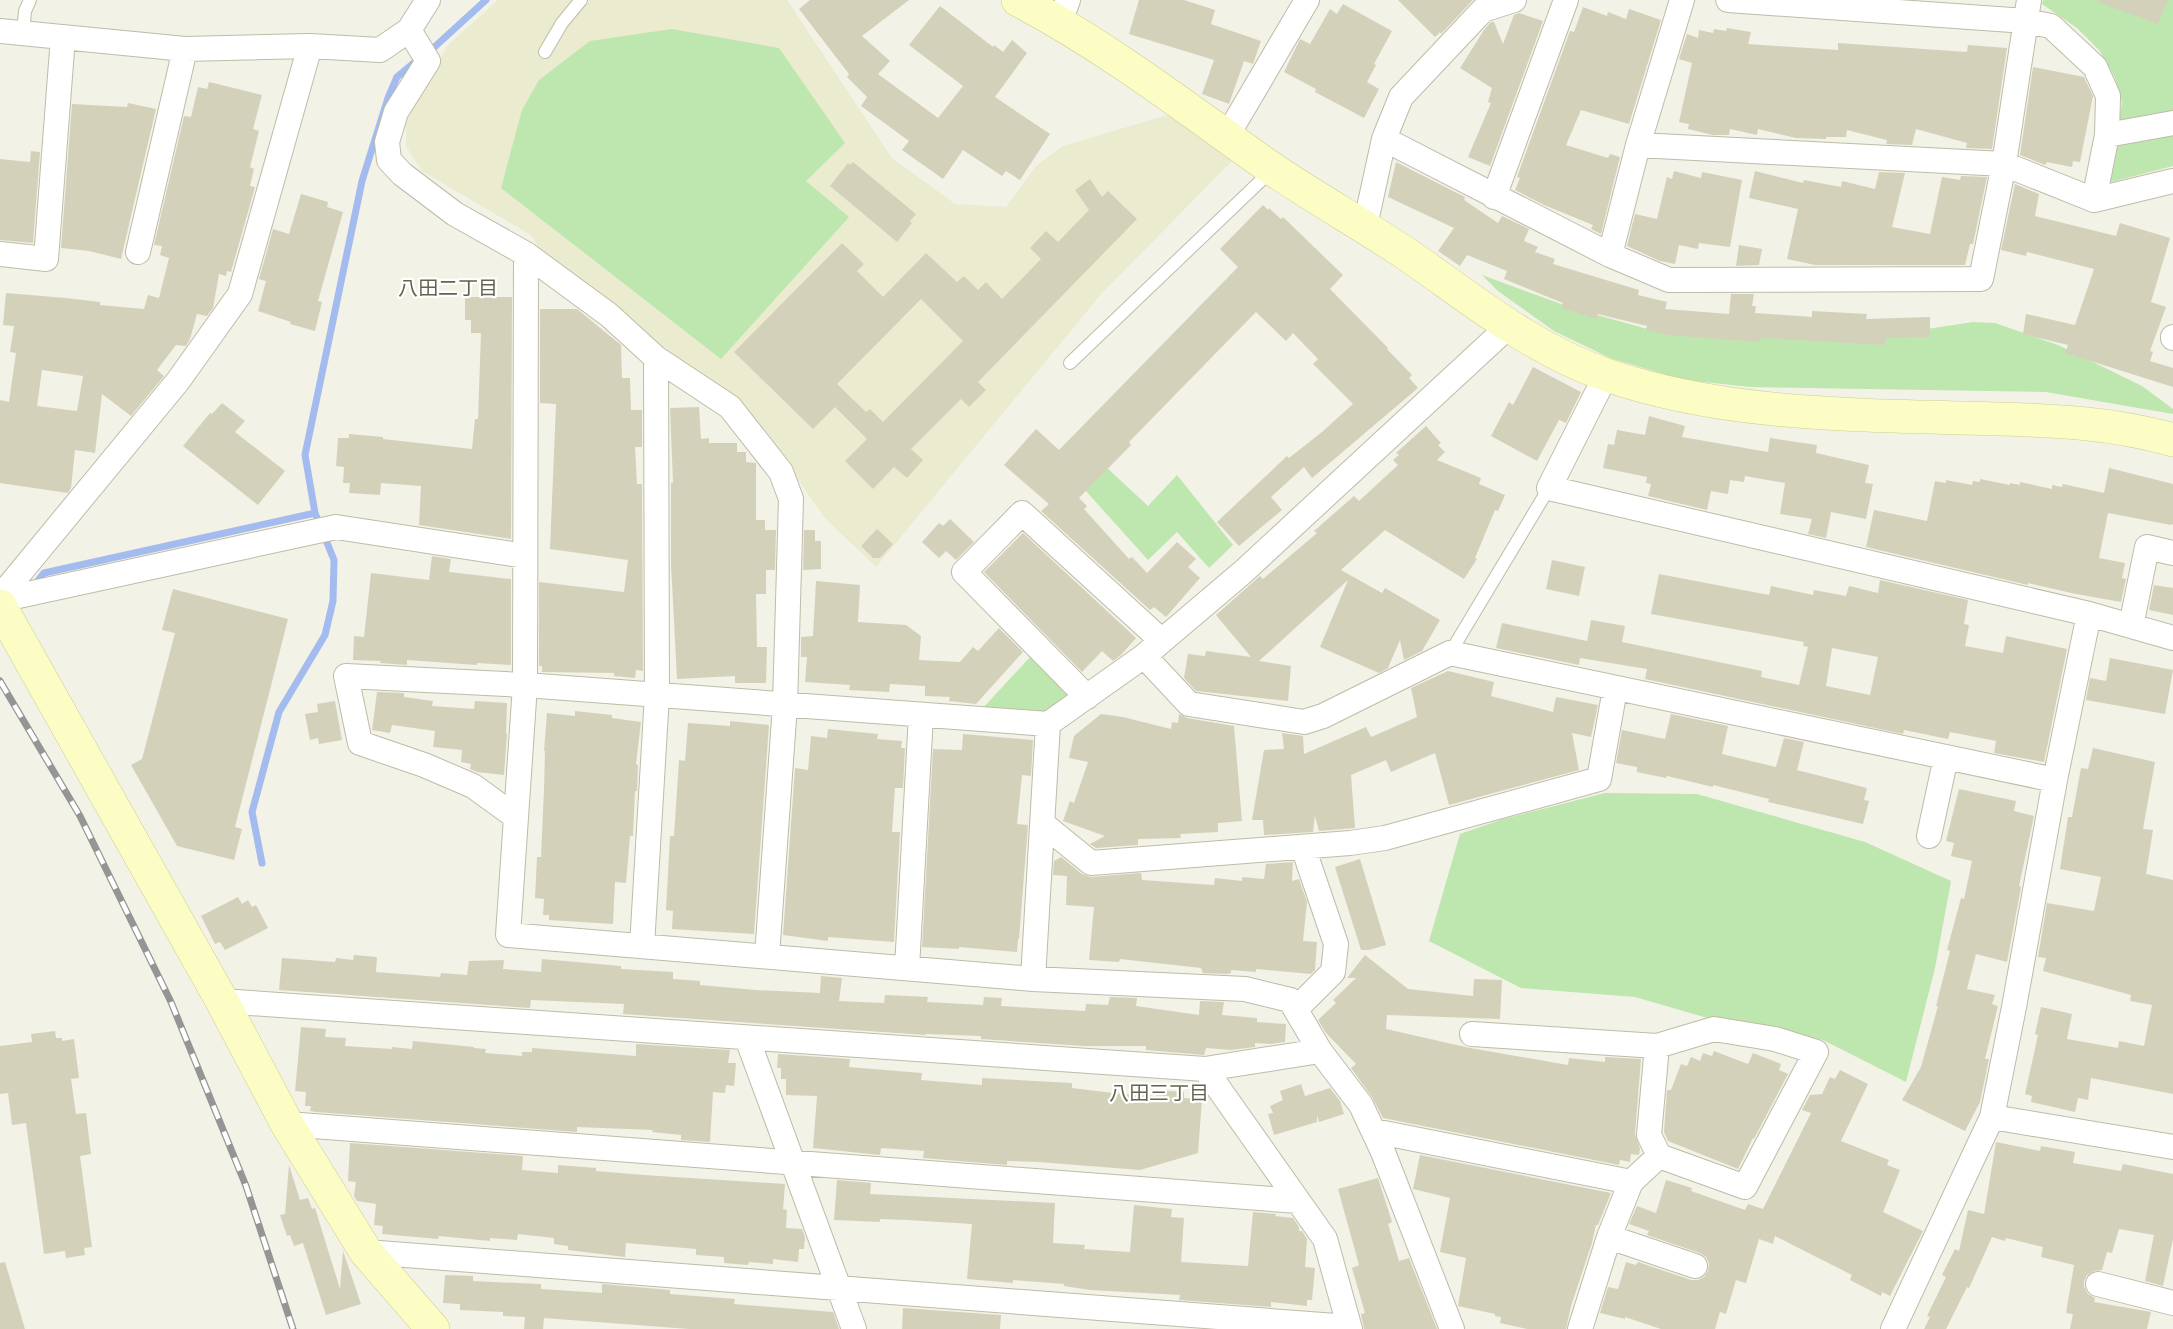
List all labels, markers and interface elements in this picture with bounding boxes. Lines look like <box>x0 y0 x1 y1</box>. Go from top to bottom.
district label: 八田二丁目 <box>398 274 498 301</box>
district label: 八田三丁目 <box>1109 1079 1209 1106</box>

